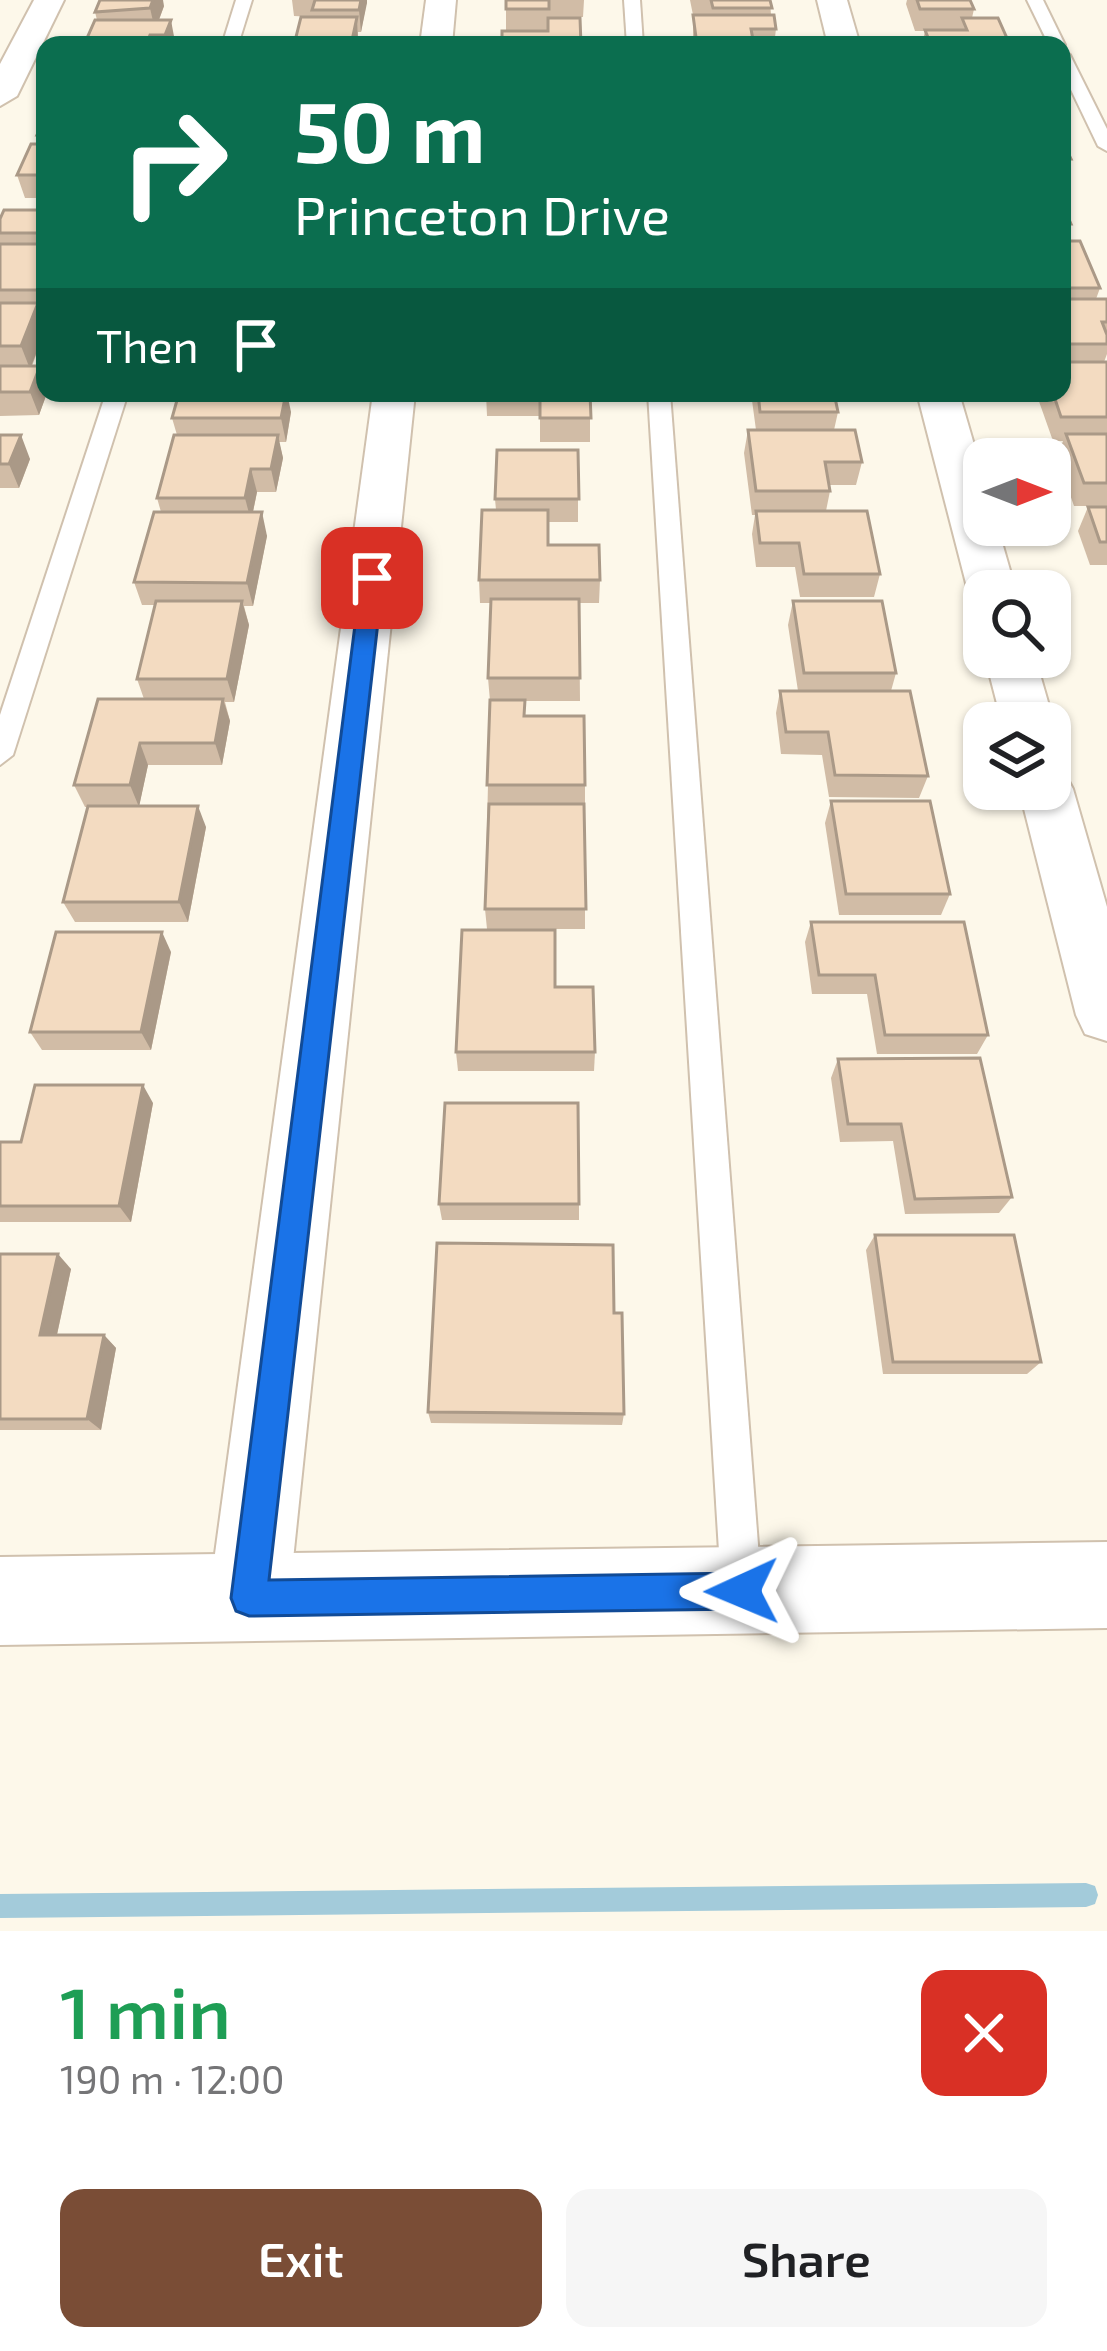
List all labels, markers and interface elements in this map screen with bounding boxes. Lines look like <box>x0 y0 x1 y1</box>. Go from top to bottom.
text: 50 m <box>294 79 486 180</box>
icon: right <box>96 84 252 240</box>
text: Princeton Drive <box>294 181 670 246</box>
icon: arrive <box>223 312 289 378</box>
text: Then <box>96 318 199 372</box>
north arrow <box>963 438 1071 546</box>
map controls <box>963 438 1071 810</box>
pin <box>321 527 423 629</box>
icon: arrive <box>339 545 405 611</box>
button: search <box>963 570 1071 678</box>
button: layers <box>963 702 1071 810</box>
position arrow <box>679 1528 805 1654</box>
text: 1 min <box>60 1967 231 2053</box>
button: close <box>921 1970 1047 2096</box>
text: 190 m · 12:00 <box>60 2055 284 2102</box>
button: Exit <box>60 2189 542 2327</box>
button: Share <box>566 2189 1047 2327</box>

